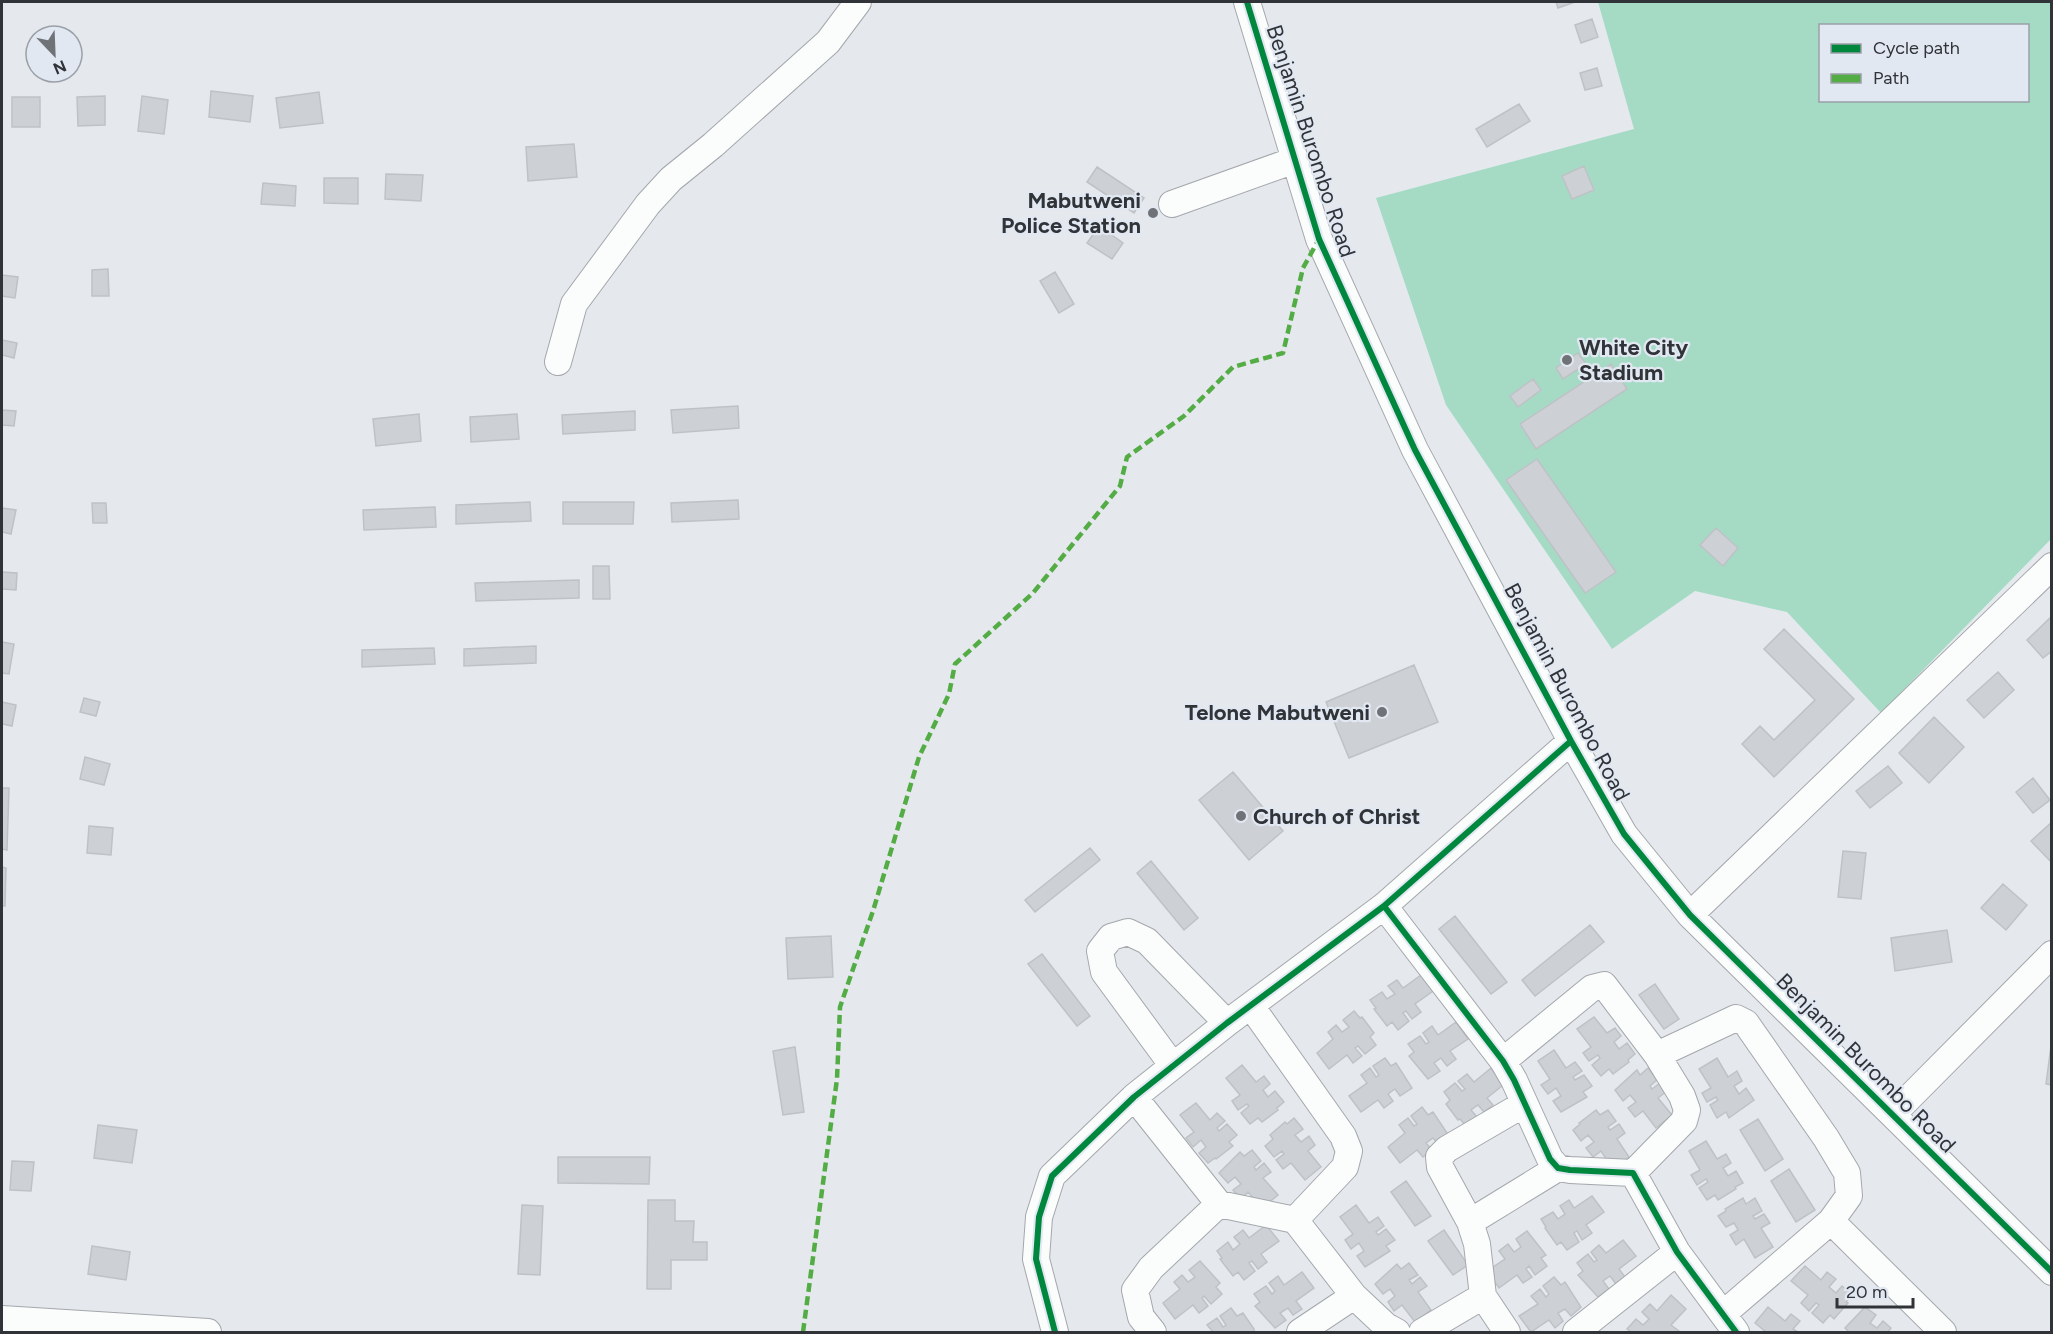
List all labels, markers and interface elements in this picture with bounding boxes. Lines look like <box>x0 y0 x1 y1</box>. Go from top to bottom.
street label: Benjamin Burombo Road <box>1261 21 1361 261</box>
north arrow <box>24 24 84 84</box>
legend <box>1819 24 2029 102</box>
text: Cycle path <box>1873 37 1960 59</box>
text: N <box>50 56 69 79</box>
text: Path <box>1873 67 1909 89</box>
place label: Mabutweni Police Station <box>1001 187 1141 239</box>
marker: Mabutweni Police Station <box>1146 206 1160 220</box>
place label: White City Stadium <box>1579 334 1689 386</box>
marker: White City Stadium <box>1560 353 1574 367</box>
street label: Benjamin Burombo Road <box>1498 578 1636 806</box>
place label: Telone Mabutweni <box>1185 699 1370 726</box>
marker: Telone Mabutweni <box>1375 705 1389 719</box>
place label: Church of Christ <box>1253 803 1421 830</box>
marker: Church of Christ <box>1234 809 1248 823</box>
street label: Benjamin Burombo Road <box>1771 968 1961 1158</box>
scale bar <box>1837 1271 1914 1309</box>
text: 20 m <box>1846 1281 1887 1303</box>

